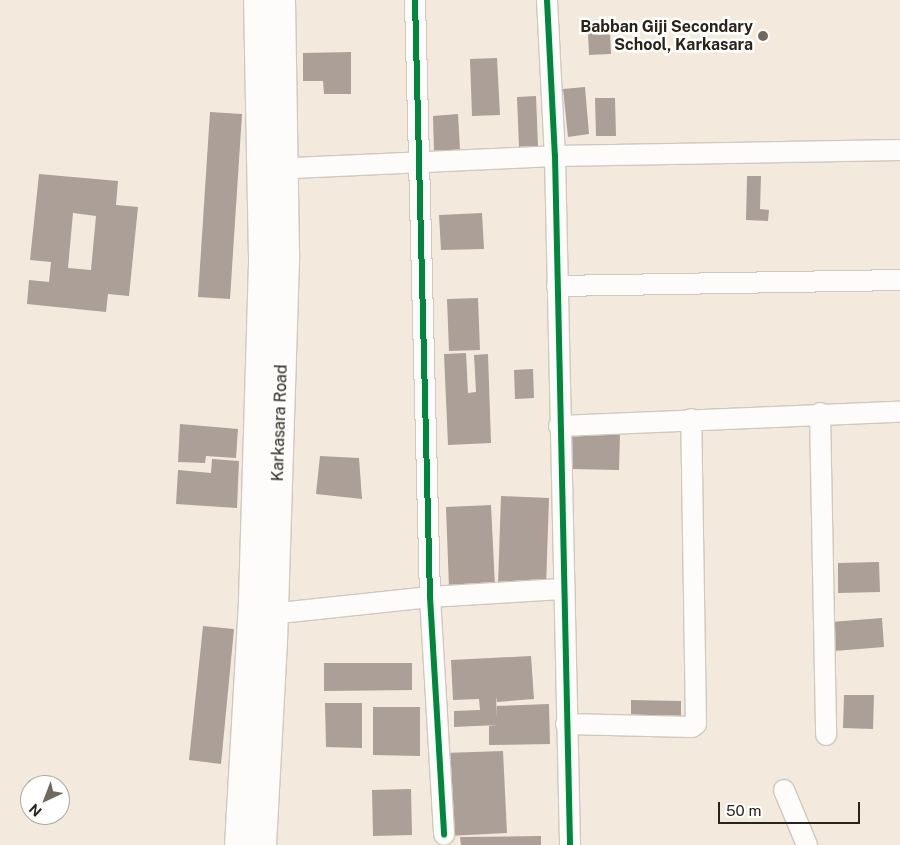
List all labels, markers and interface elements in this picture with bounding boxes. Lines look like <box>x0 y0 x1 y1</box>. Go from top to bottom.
place label: Babban Giji Secondary School, Karkasara <box>580 17 753 55</box>
marker: Babban Giji Secondary School, Karkasara <box>757 30 769 42</box>
street label: Karkasara Road <box>268 364 292 482</box>
north arrow <box>20 775 70 825</box>
scale bar <box>720 792 862 824</box>
text: N <box>26 801 45 820</box>
text: 50 m <box>726 802 761 819</box>

